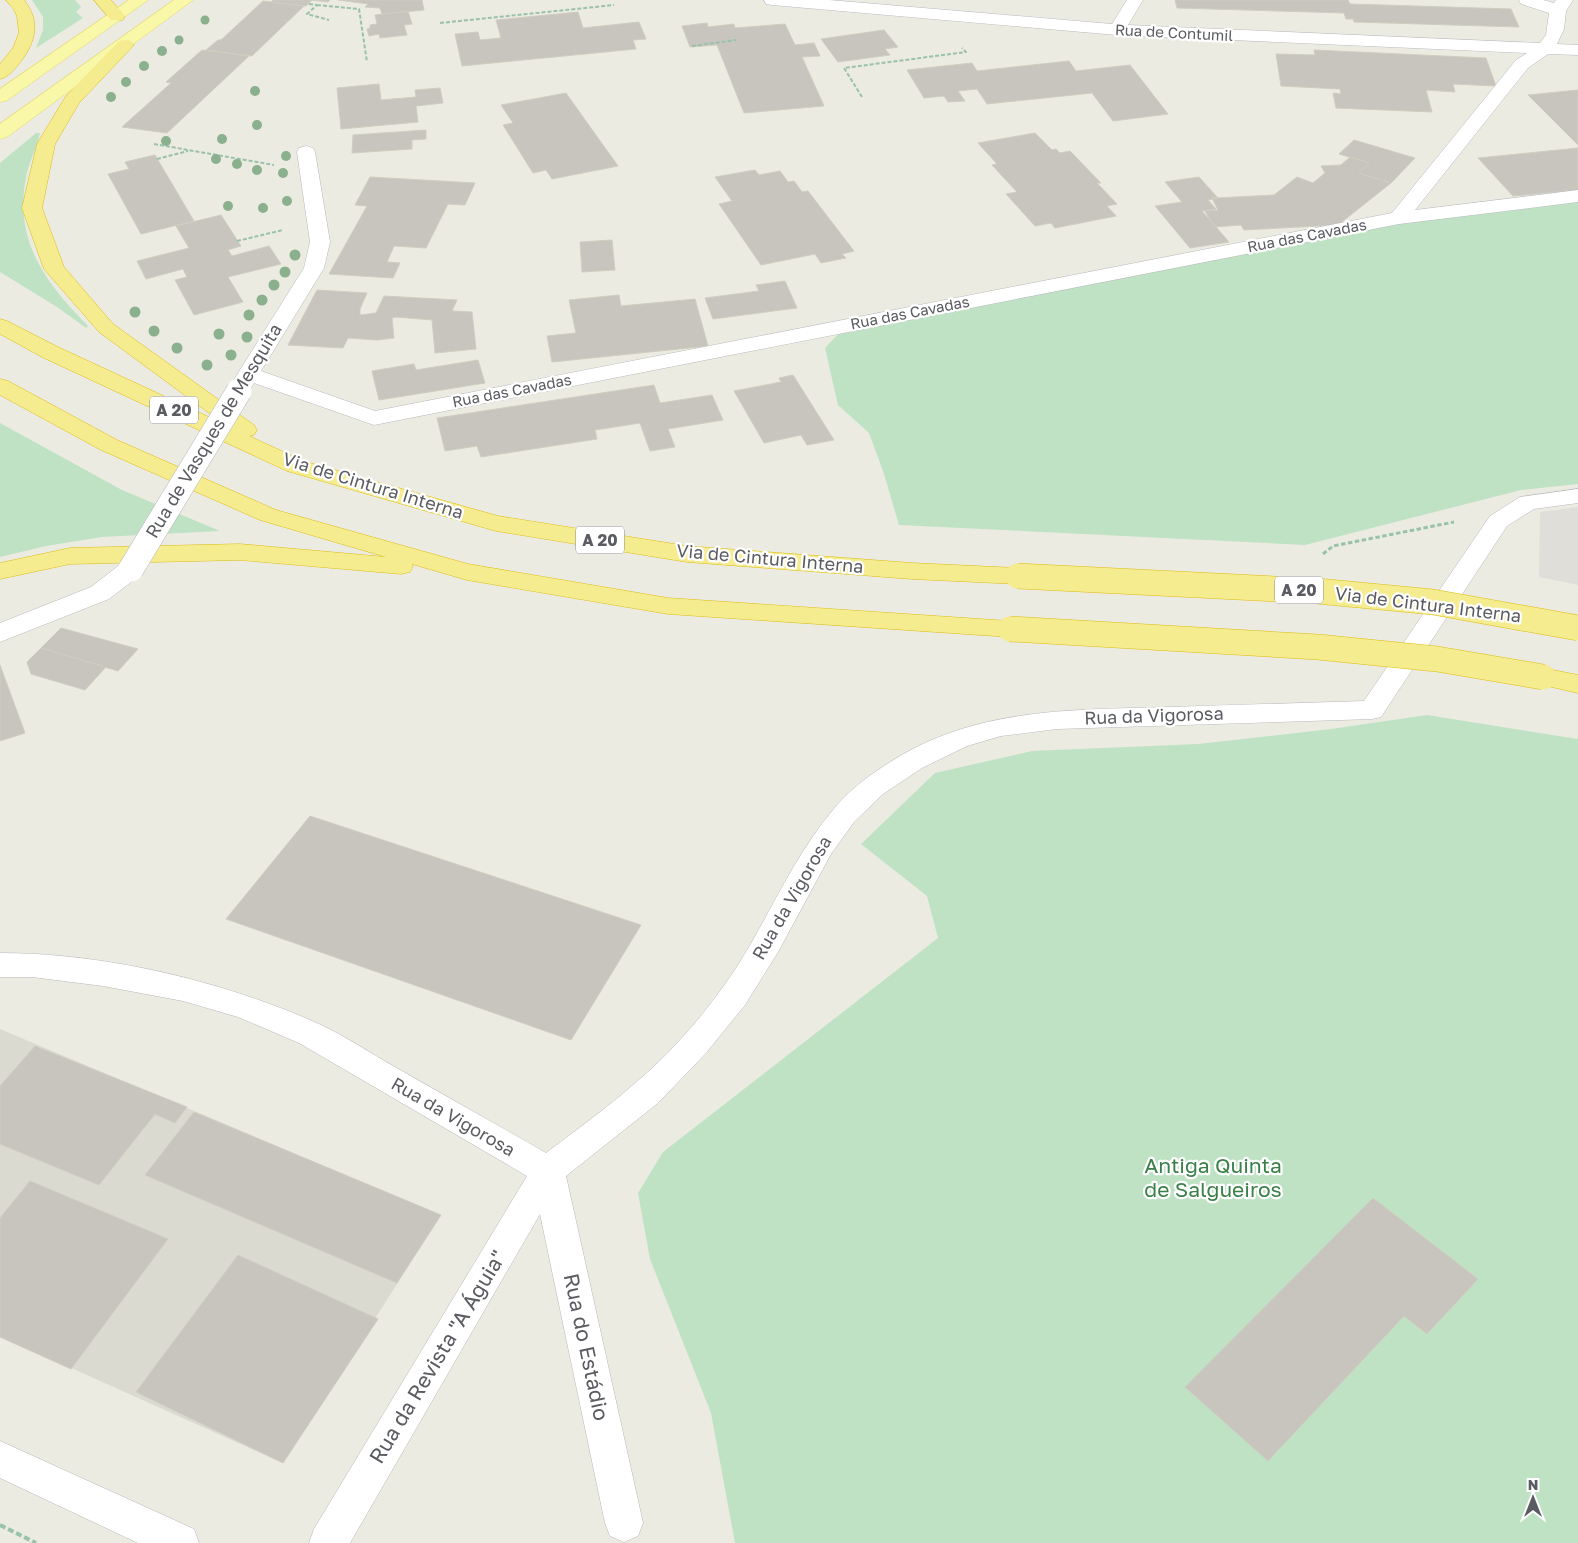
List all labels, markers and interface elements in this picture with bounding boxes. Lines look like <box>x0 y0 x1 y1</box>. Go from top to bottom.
street label: Rua de Contumil <box>1114 20 1234 44</box>
street label: Rua das Cavadas <box>1246 215 1368 255</box>
street label: Rua das Cavadas <box>849 292 971 332</box>
street label: Rua de Vasques de Mesquita <box>140 319 286 542</box>
street label: Rua das Cavadas <box>451 370 573 410</box>
road number: A 20 <box>150 396 198 424</box>
street label: Via de Cintura Interna <box>280 447 466 523</box>
road number: A 20 <box>576 526 624 554</box>
street label: Via de Cintura Interna <box>676 539 864 577</box>
road number: A 20 <box>1275 576 1323 604</box>
street label: Via de Cintura Interna <box>1334 582 1523 626</box>
street label: Rua da Vigorosa <box>1084 702 1224 728</box>
street label: Rua da Vigorosa <box>747 832 835 963</box>
street label: Rua da Vigorosa <box>388 1072 519 1160</box>
park label: Antiga Quinta de Salgueiros <box>1144 1152 1282 1202</box>
street label: Rua da Revista "A Águia" <box>363 1245 511 1468</box>
street label: Rua do Estádio <box>559 1271 615 1423</box>
north arrow <box>1508 1473 1558 1523</box>
text: N <box>1528 1476 1538 1493</box>

